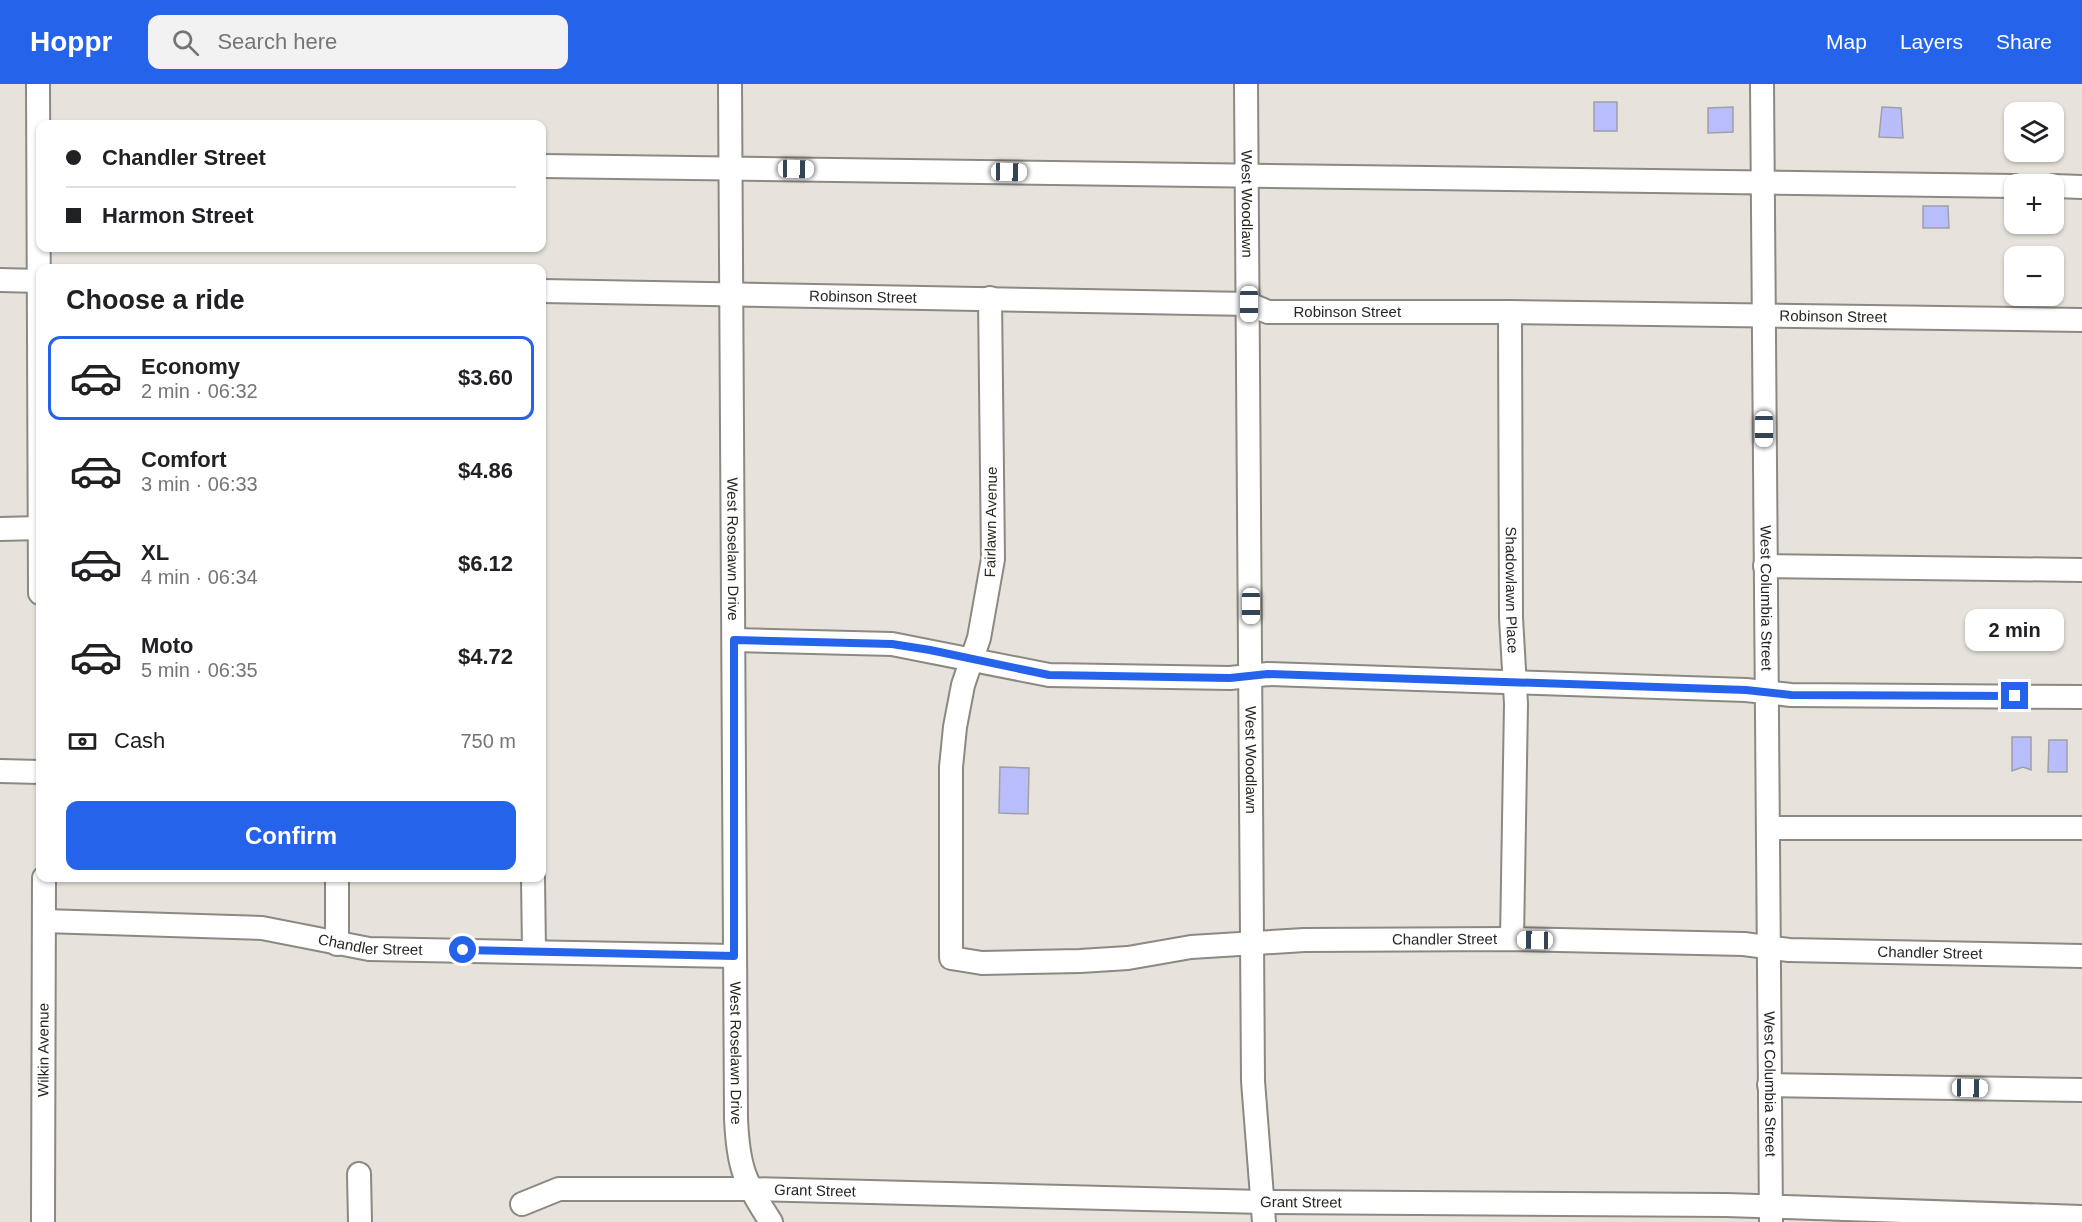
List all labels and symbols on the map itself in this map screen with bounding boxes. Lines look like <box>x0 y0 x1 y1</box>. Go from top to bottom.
street label: West Woodlawn <box>1238 150 1256 258</box>
car <box>778 160 814 178</box>
car <box>991 163 1027 181</box>
car <box>1240 286 1258 322</box>
street label: Robinson Street <box>809 287 918 306</box>
street label: Robinson Street <box>1293 303 1402 320</box>
street label: Robinson Street <box>1779 307 1888 325</box>
car <box>1755 411 1773 447</box>
street label: Fairlawn Avenue <box>981 467 1000 577</box>
street label: West Roselawn Drive <box>724 477 742 621</box>
street label: West Columbia Street <box>1757 525 1776 672</box>
street label: Shadowlawn Place <box>1503 527 1522 654</box>
car <box>1242 588 1260 624</box>
callout: 2 min <box>1966 609 2064 651</box>
route end <box>2001 682 2028 709</box>
street label: West Woodlawn <box>1242 706 1260 814</box>
street label: Chandler Street <box>317 930 423 958</box>
street label: Chandler Street <box>1392 930 1498 948</box>
car <box>1517 931 1553 949</box>
route start <box>449 936 476 963</box>
street label: Chandler Street <box>1877 943 1984 962</box>
street label: West Roselawn Drive <box>727 981 745 1125</box>
street label: Wilkin Avenue <box>34 1003 52 1097</box>
street label: West Columbia Street <box>1761 1011 1779 1158</box>
car <box>1952 1079 1988 1097</box>
street label: Grant Street <box>774 1181 857 1200</box>
street label: Grant Street <box>1260 1193 1343 1211</box>

